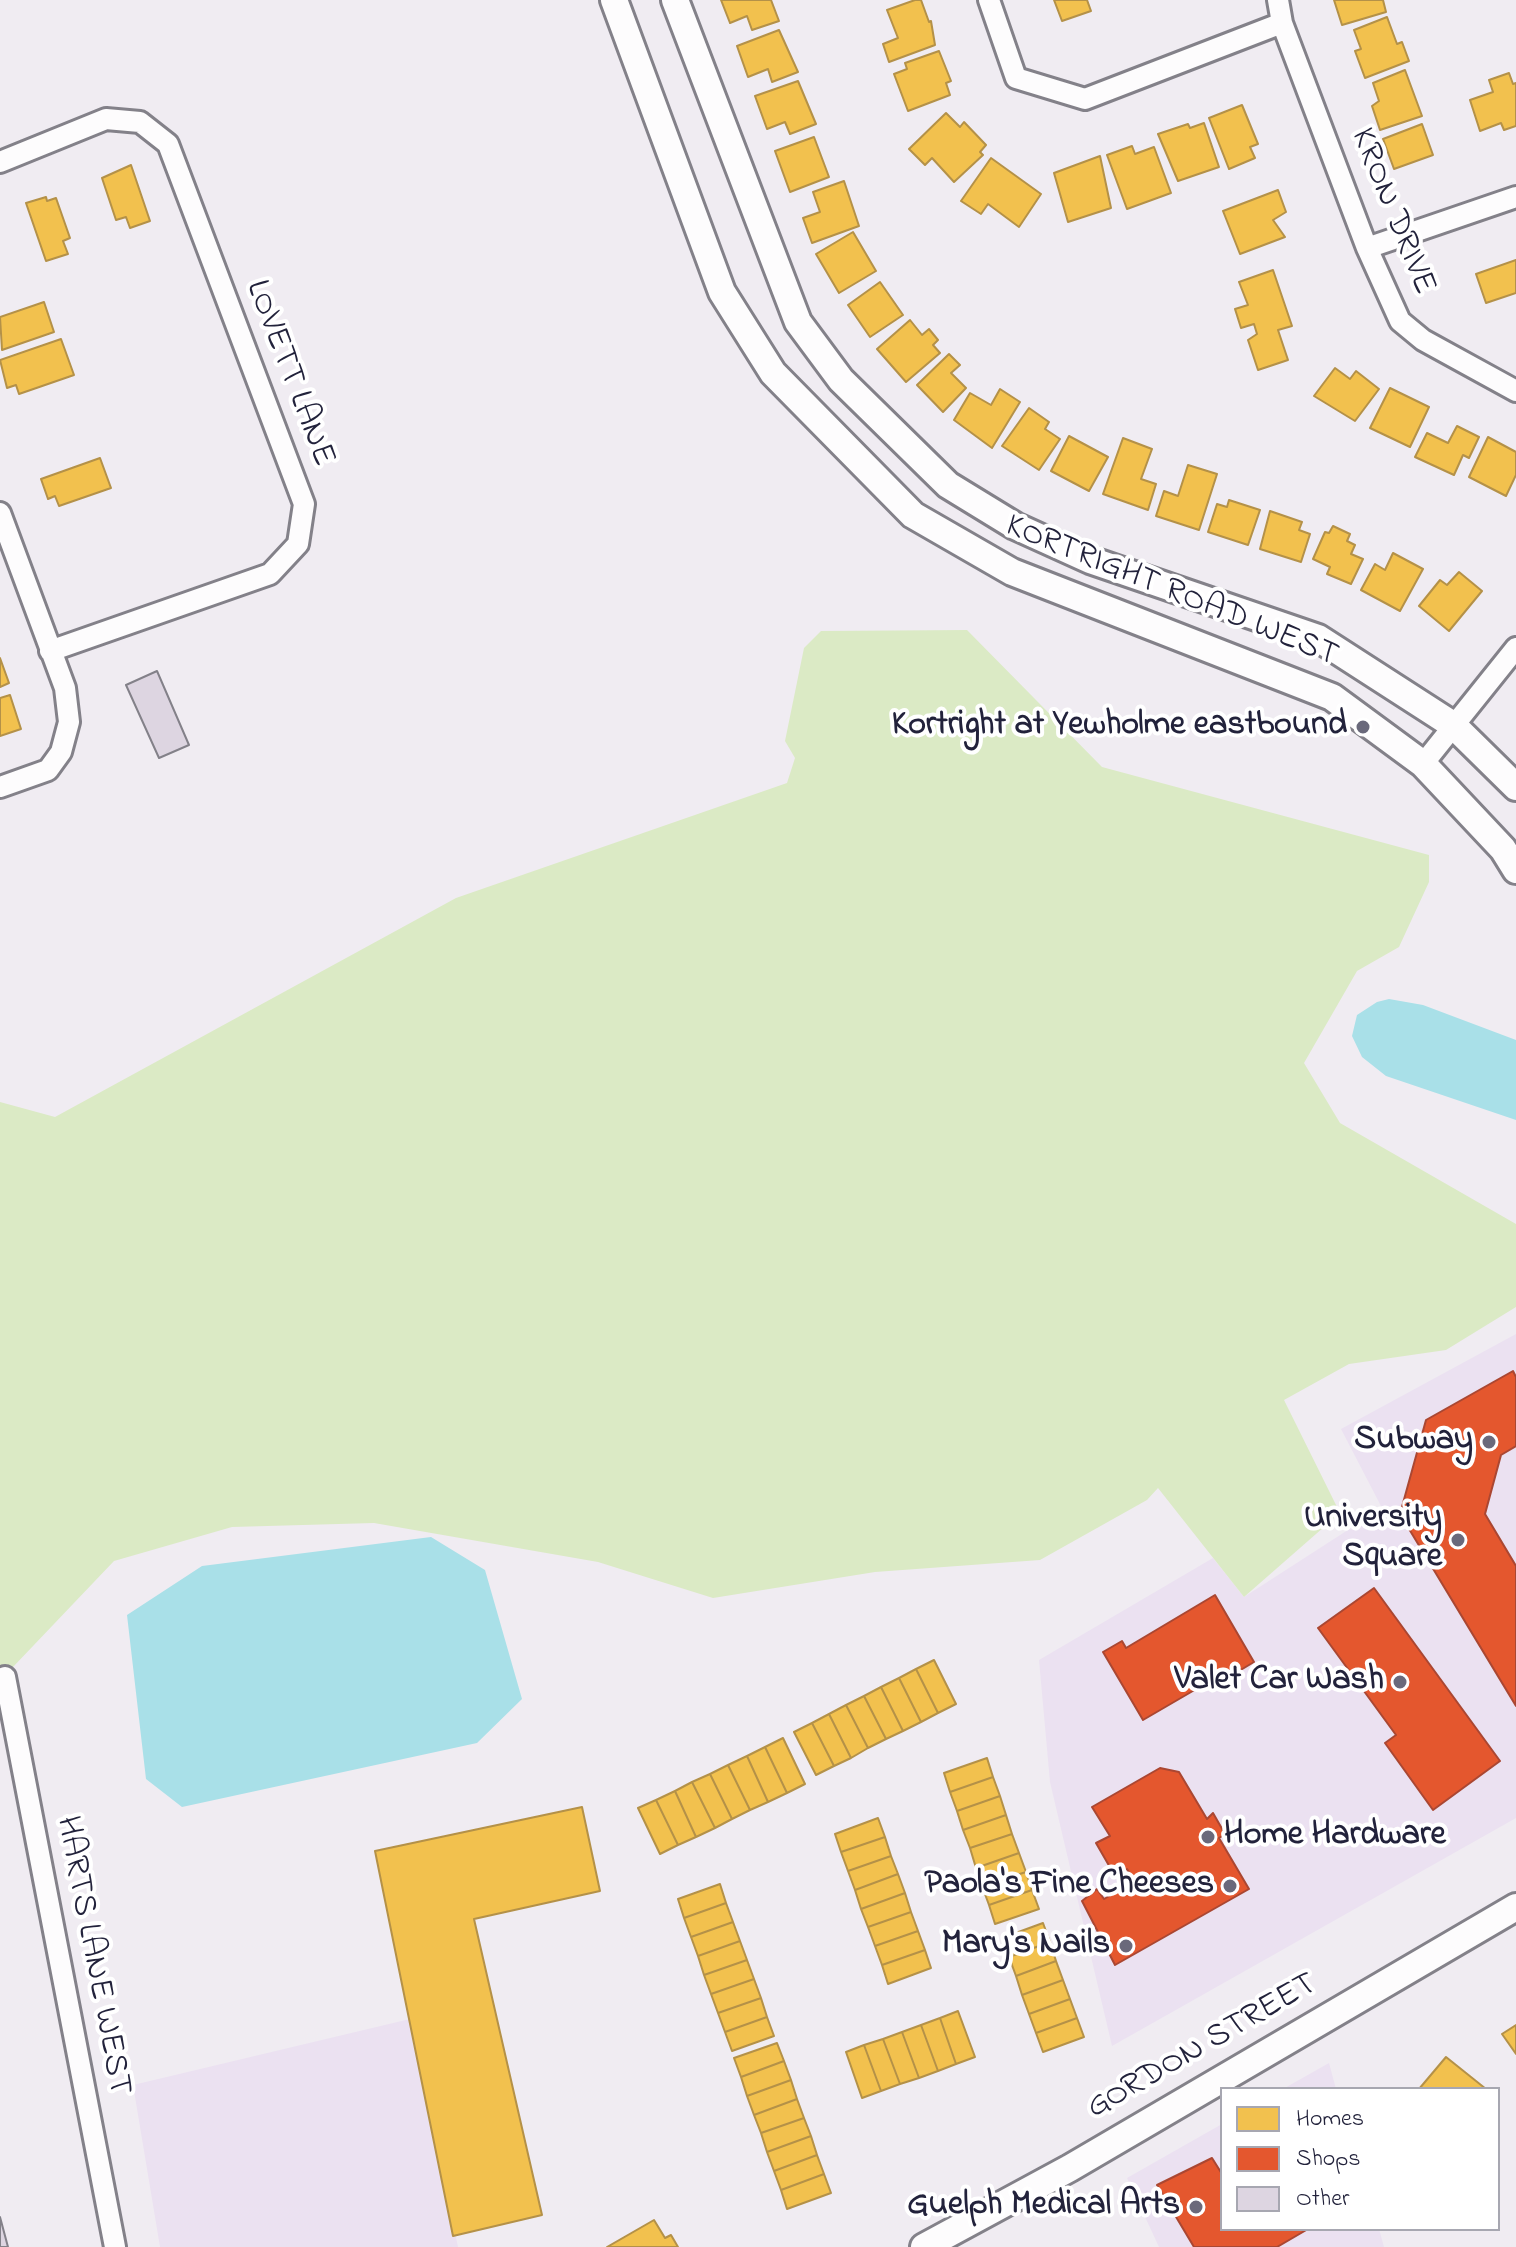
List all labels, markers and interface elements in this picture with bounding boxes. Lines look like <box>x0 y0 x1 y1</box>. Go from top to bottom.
street label: KRON DRIVE <box>1339 123 1443 301</box>
street label: LOVETT LANE <box>234 275 342 473</box>
street label: KORTRIGHT ROAD WEST <box>999 508 1343 678</box>
place label: Kortright at Yewholme eastbound <box>892 707 1347 747</box>
marker: Kortright at Yewholme eastbound <box>1354 718 1372 736</box>
place label: Subway <box>1354 1422 1473 1462</box>
marker: Subway <box>1480 1433 1498 1451</box>
place label: University Square <box>1304 1500 1442 1580</box>
marker: University Square <box>1449 1531 1467 1549</box>
place label: Valet Car Wash <box>1175 1662 1384 1702</box>
marker: Valet Car Wash <box>1391 1673 1409 1691</box>
street label: HARTS LANE WEST <box>44 1813 138 2099</box>
place label: Home Hardware <box>1224 1817 1446 1857</box>
marker: Home Hardware <box>1199 1828 1217 1846</box>
place label: Paola's Fine Cheeses <box>924 1866 1214 1906</box>
marker: Paola's Fine Cheeses <box>1221 1877 1239 1895</box>
place label: Mary's Nails <box>942 1926 1110 1966</box>
marker: Mary's Nails <box>1117 1937 1135 1955</box>
street label: GORDON STREET <box>1081 1966 1325 2130</box>
legend <box>1220 2087 1500 2231</box>
text: Homes <box>1296 2102 1364 2137</box>
text: Shops <box>1296 2142 1361 2177</box>
text: Other <box>1296 2182 1349 2217</box>
place label: Guelph Medical Arts <box>907 2187 1180 2227</box>
marker: Guelph Medical Arts <box>1187 2198 1205 2216</box>

